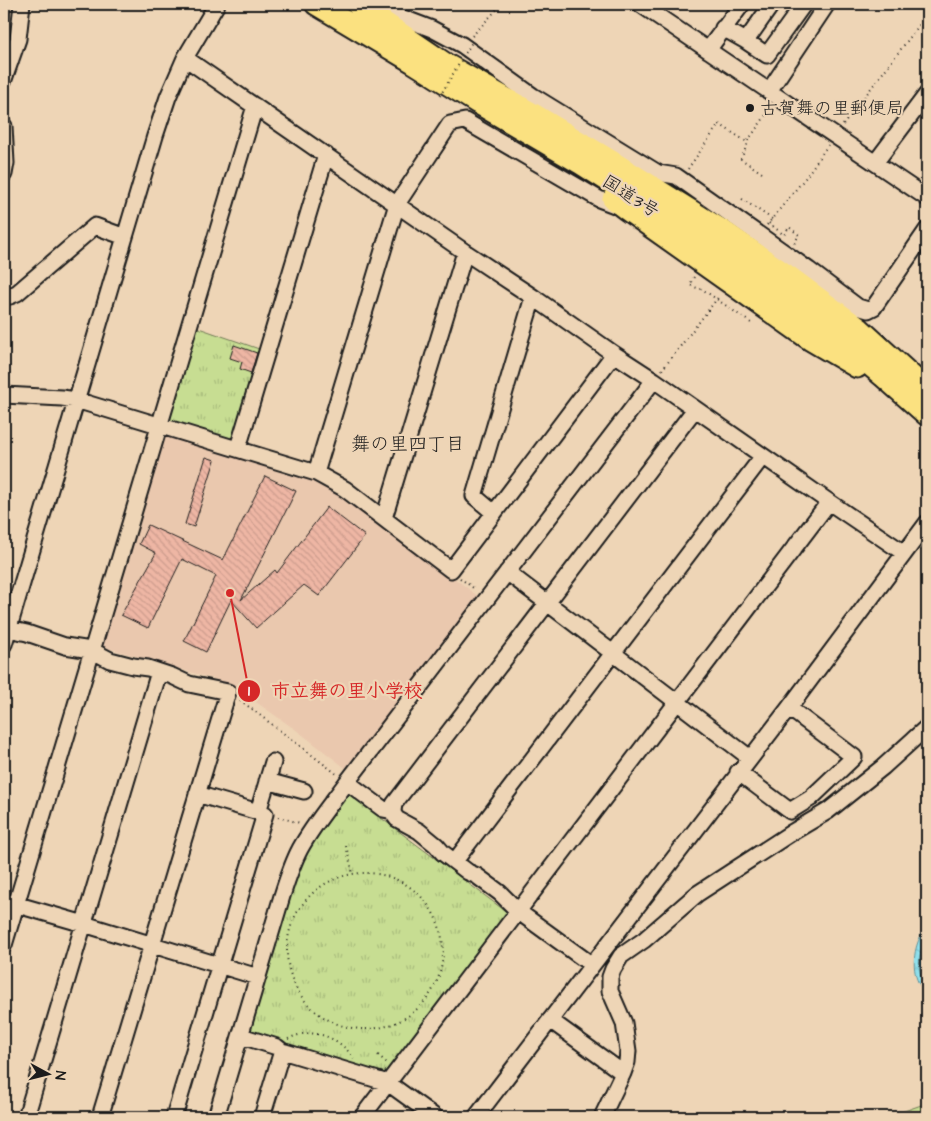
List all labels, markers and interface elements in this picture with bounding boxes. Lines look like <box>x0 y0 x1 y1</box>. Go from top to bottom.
place label: 古賀舞の里郵便局 <box>760 96 904 121</box>
marker: 古賀舞の里郵便局 <box>744 102 756 114</box>
street label: 国道3号 <box>597 169 664 224</box>
district label: 舞の里四丁目 <box>351 431 465 458</box>
callout: 市立舞の里小学校 <box>236 674 433 708</box>
text: 市立舞の里小学校 <box>271 678 423 705</box>
text: 1 <box>248 681 250 702</box>
north arrow <box>22 1048 72 1098</box>
text: N <box>49 1070 70 1081</box>

